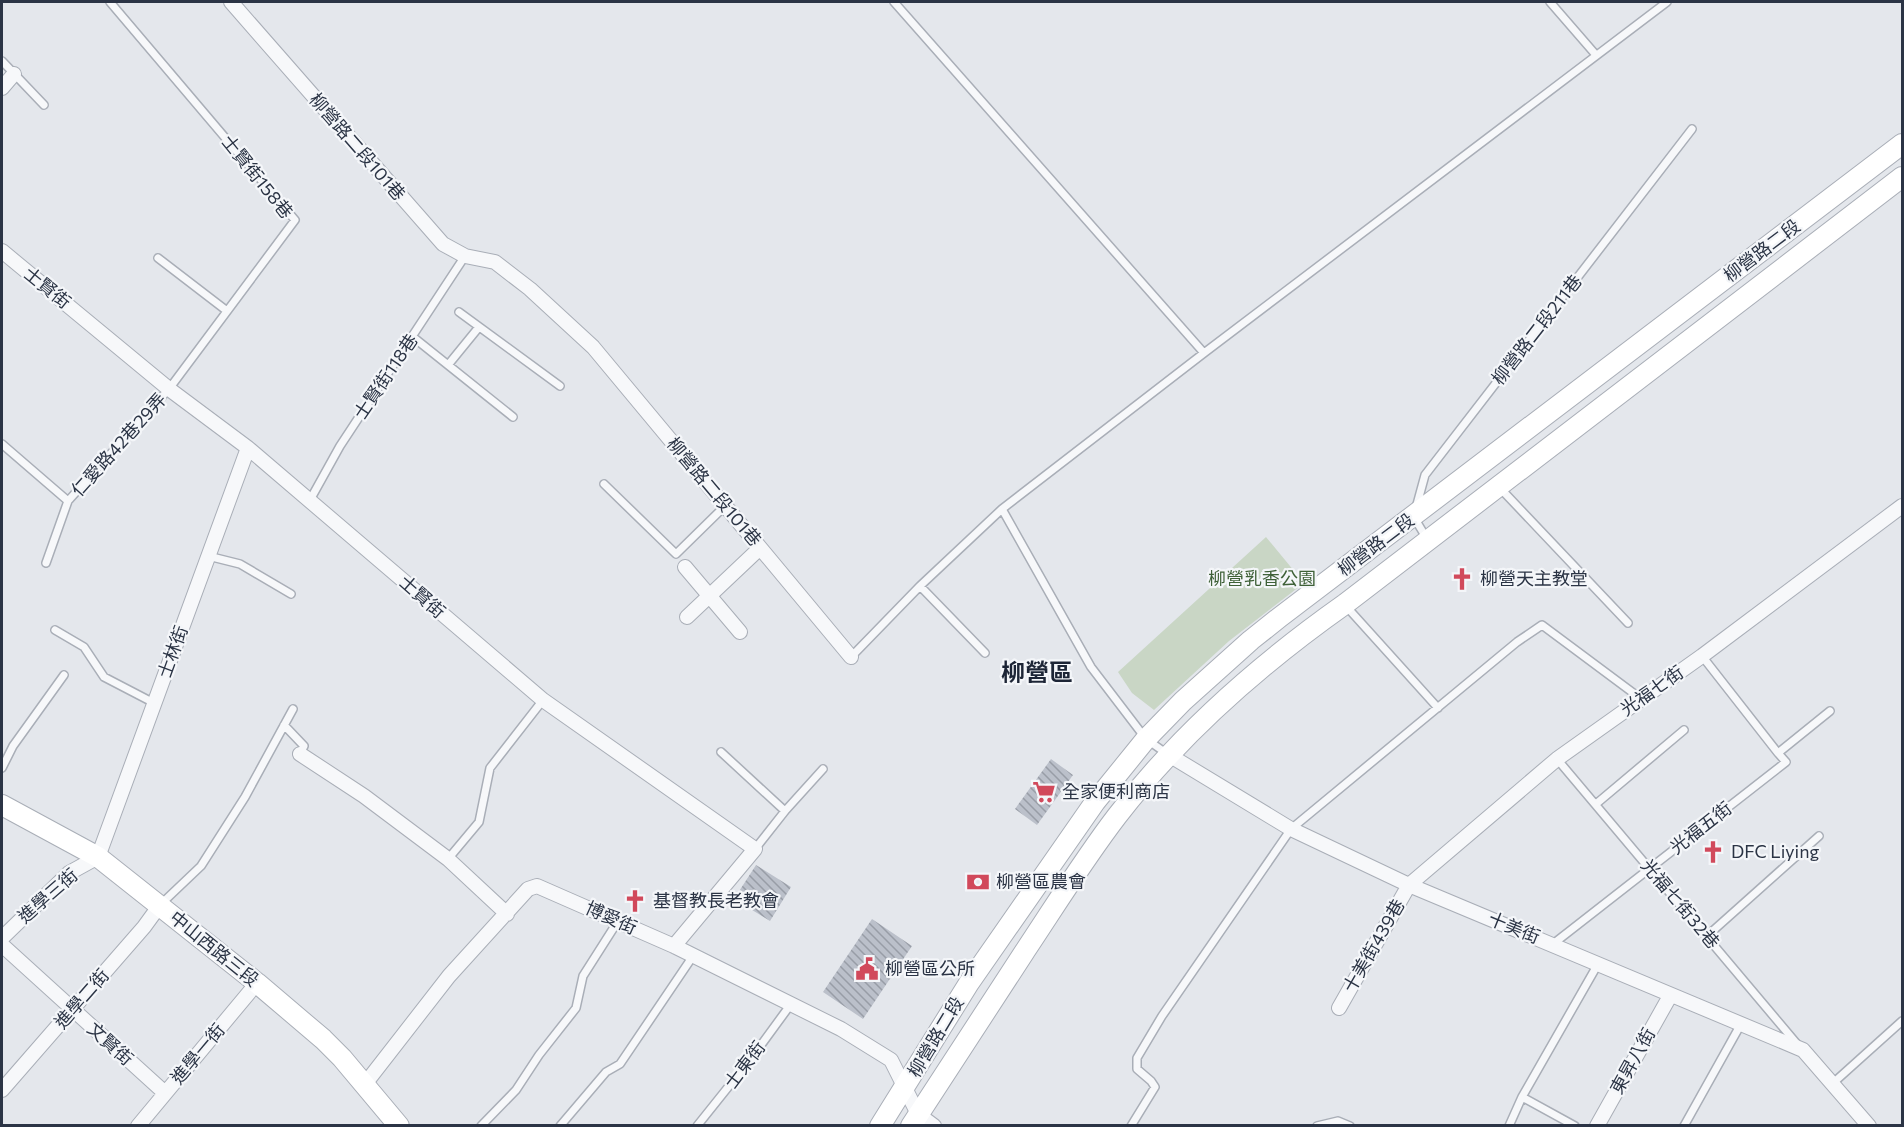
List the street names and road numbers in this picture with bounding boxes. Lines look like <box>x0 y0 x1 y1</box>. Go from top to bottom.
street label: 柳營路二段101巷 <box>305 88 410 205</box>
street label: 士賢街158巷 <box>217 130 298 223</box>
street label: 柳營路二段 <box>1719 214 1804 286</box>
street label: 士賢街 <box>20 262 76 313</box>
street label: 柳營路二段211巷 <box>1486 270 1586 389</box>
street label: 士賢街118巷 <box>349 330 422 423</box>
street label: 仁愛路42巷29弄 <box>66 388 170 501</box>
street label: 柳營路二段101巷 <box>663 433 767 550</box>
street label: 柳營路二段 <box>1333 508 1418 580</box>
street label: 士賢街 <box>395 570 450 622</box>
street label: 士林街 <box>152 623 192 681</box>
street label: 光福七街 <box>1616 661 1687 720</box>
street label: 光福五街 <box>1665 796 1736 858</box>
street label: 光福七街32巷 <box>1637 854 1725 953</box>
street label: 進學三街 <box>13 863 82 927</box>
street label: 十美街439巷 <box>1338 895 1409 996</box>
street label: 博愛街 <box>582 896 641 938</box>
street label: 中山西路三段 <box>166 906 264 991</box>
street label: 十美街 <box>1485 907 1544 947</box>
street label: 進學二街 <box>49 964 113 1033</box>
street label: 柳營路二段 <box>903 992 968 1081</box>
street label: 文賢街 <box>83 1017 138 1069</box>
street label: 進學一街 <box>166 1019 229 1088</box>
street label: 東昇八街 <box>1605 1024 1659 1097</box>
street label: 士東街 <box>719 1036 769 1093</box>

